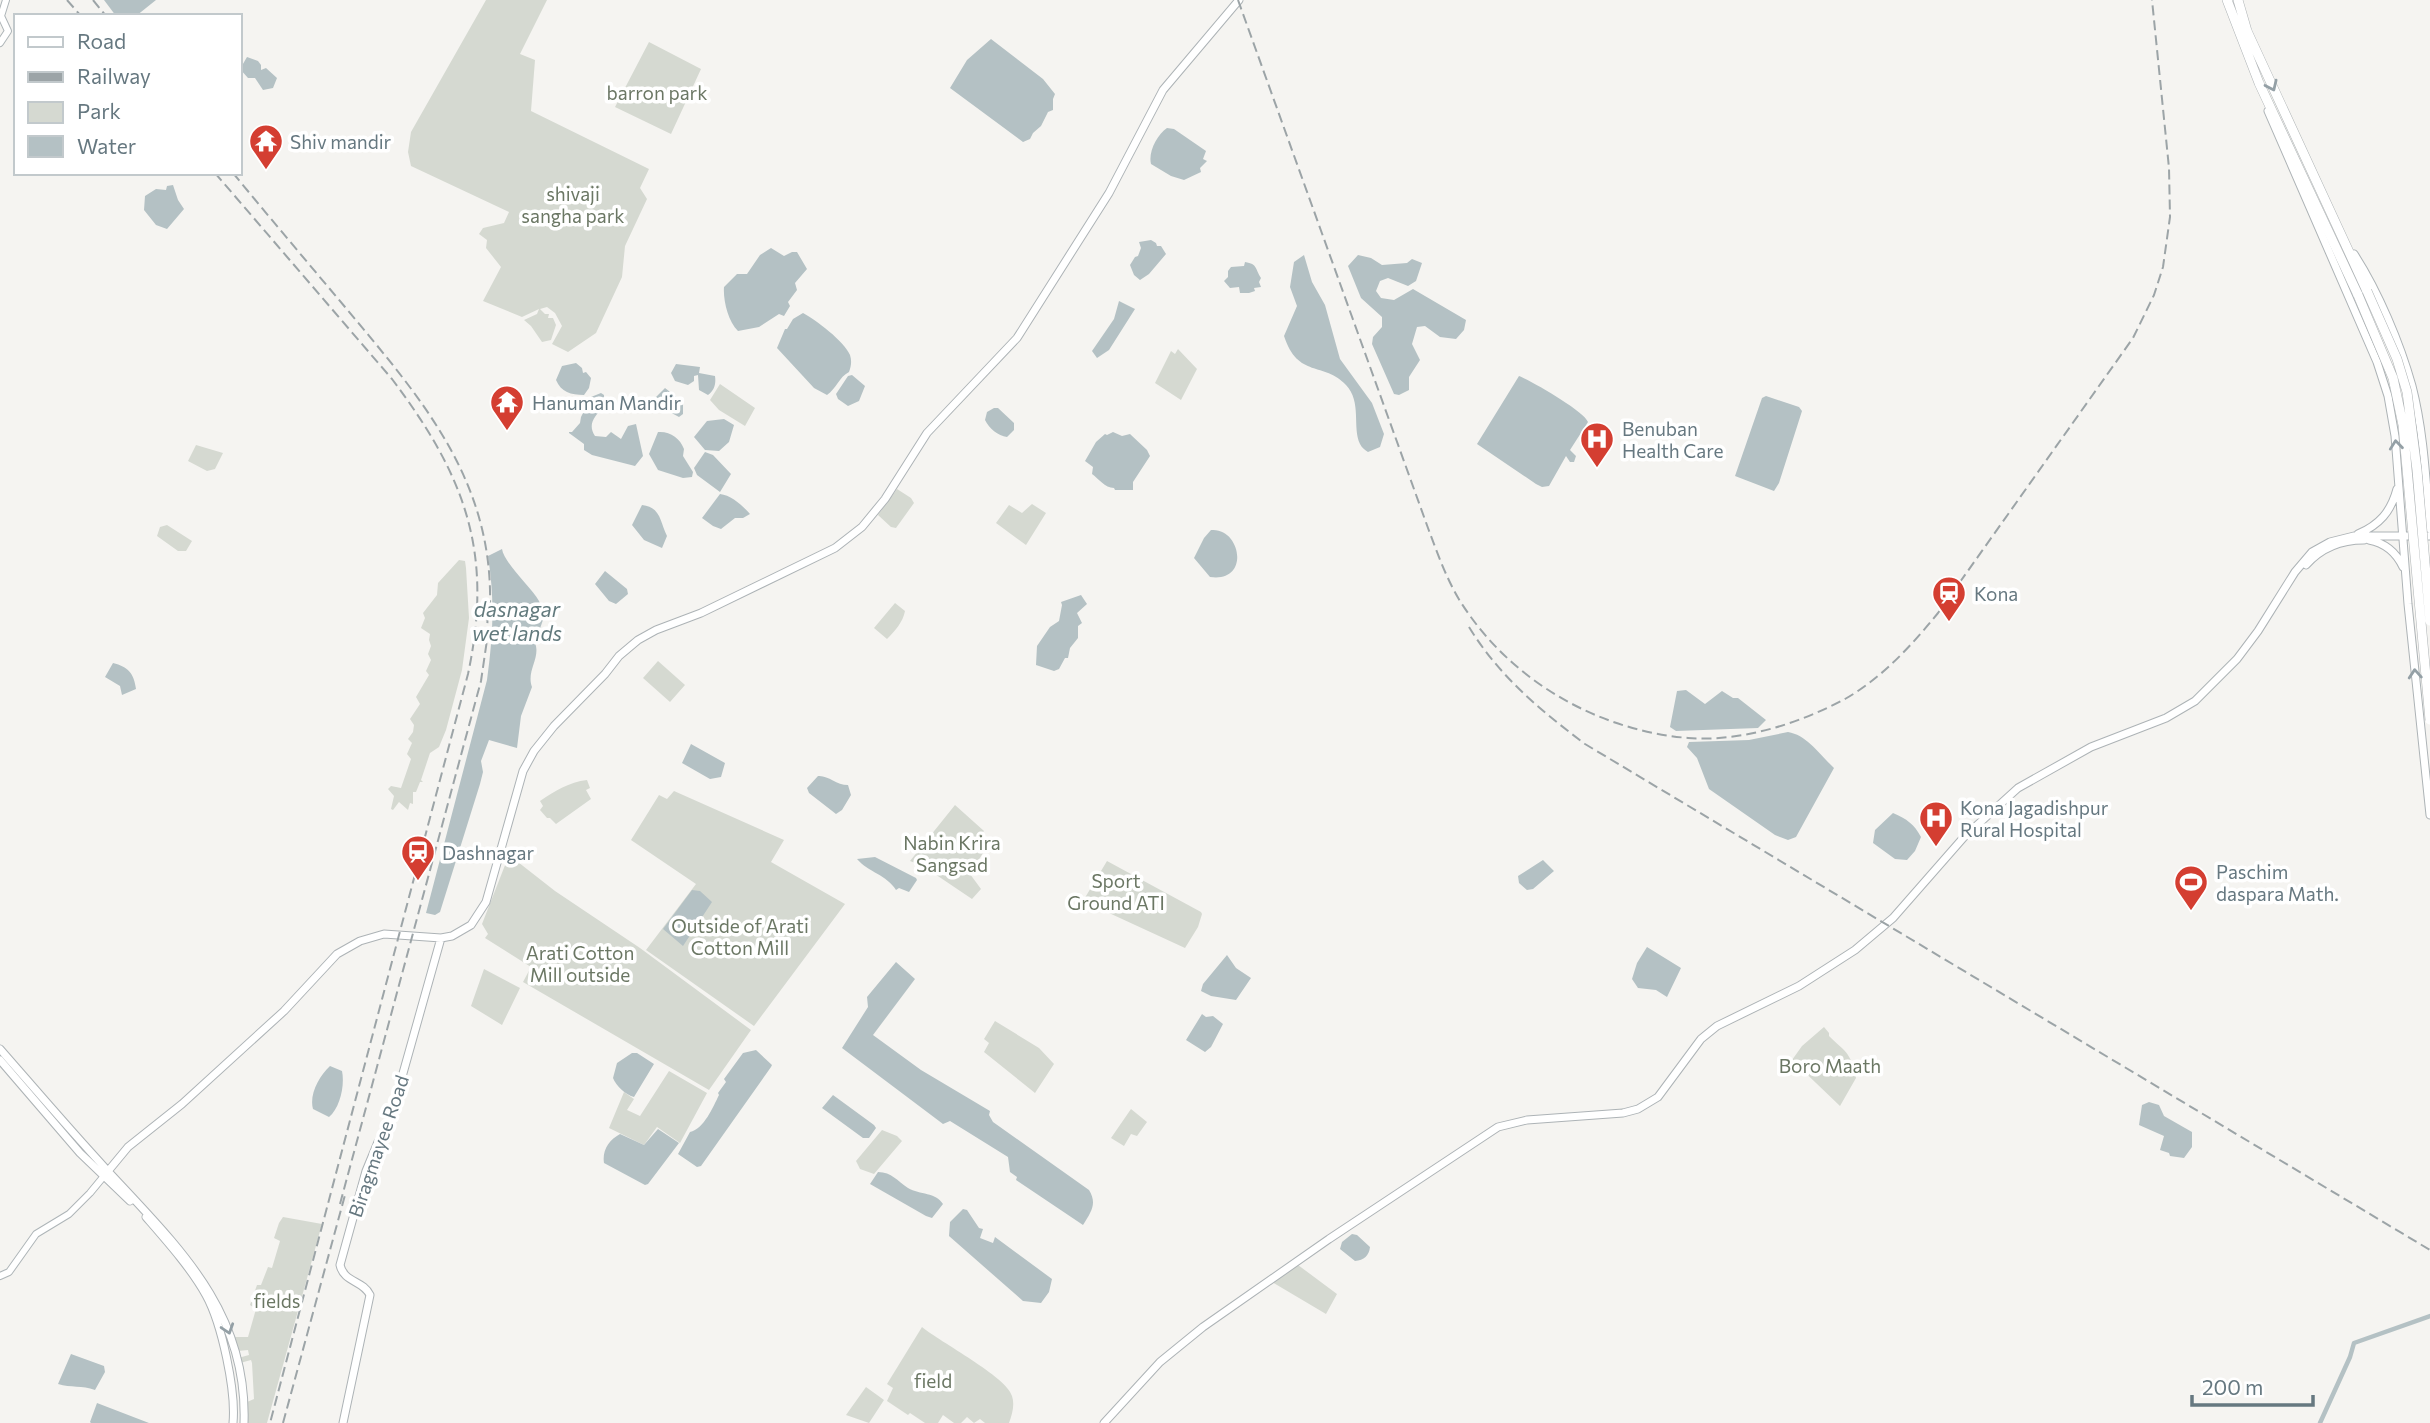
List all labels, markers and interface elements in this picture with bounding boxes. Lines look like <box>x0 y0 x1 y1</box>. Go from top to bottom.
legend <box>14 14 242 175</box>
text: Road <box>77 28 126 53</box>
text: Railway <box>77 63 151 88</box>
one-way arrow <box>2264 79 2278 91</box>
park label: barron park <box>607 81 707 104</box>
text: Park <box>77 98 121 123</box>
temple icon: Shiv mandir <box>247 122 285 171</box>
place label: Shiv mandir <box>290 130 392 153</box>
text: Water <box>77 133 136 158</box>
park label: shivaji sangha park <box>521 182 625 227</box>
temple icon: Hanuman Mandir <box>488 383 526 432</box>
place label: Hanuman Mandir <box>532 391 681 414</box>
place label: Benuban Health Care <box>1622 417 1724 462</box>
hospital icon: Benuban Health Care <box>1578 420 1616 469</box>
one-way arrow <box>2388 439 2403 450</box>
station icon: Kona <box>1930 574 1968 623</box>
place label: Kona <box>1974 582 2018 605</box>
water label: dasnagar wet lands <box>472 596 562 645</box>
one-way arrow <box>2408 668 2423 679</box>
place label: Kona Jagadishpur Rural Hospital <box>1960 796 2109 841</box>
hospital icon: Kona Jagadishpur Rural Hospital <box>1917 799 1955 848</box>
park label: Nabin Krira Sangsad <box>903 831 1001 876</box>
station icon: Dashnagar <box>399 833 437 882</box>
place label: Dashnagar <box>442 841 534 864</box>
place label: Paschim daspara Math. <box>2216 860 2339 905</box>
sports icon: Paschim daspara Math. <box>2172 863 2210 912</box>
park label: Sport Ground ATI <box>1067 869 1165 914</box>
park label: Outside of Arati Cotton Mill <box>671 914 809 959</box>
park label: Arati Cotton Mill outside <box>526 941 634 986</box>
park label: Boro Maath <box>1779 1054 1881 1077</box>
street label: Biragmayee Road <box>343 1072 413 1220</box>
park label: fields <box>254 1289 300 1312</box>
one-way arrow <box>220 1322 234 1334</box>
scale bar <box>2192 1364 2313 1408</box>
park label: field <box>914 1369 952 1392</box>
text: 200 m <box>2202 1374 2263 1399</box>

